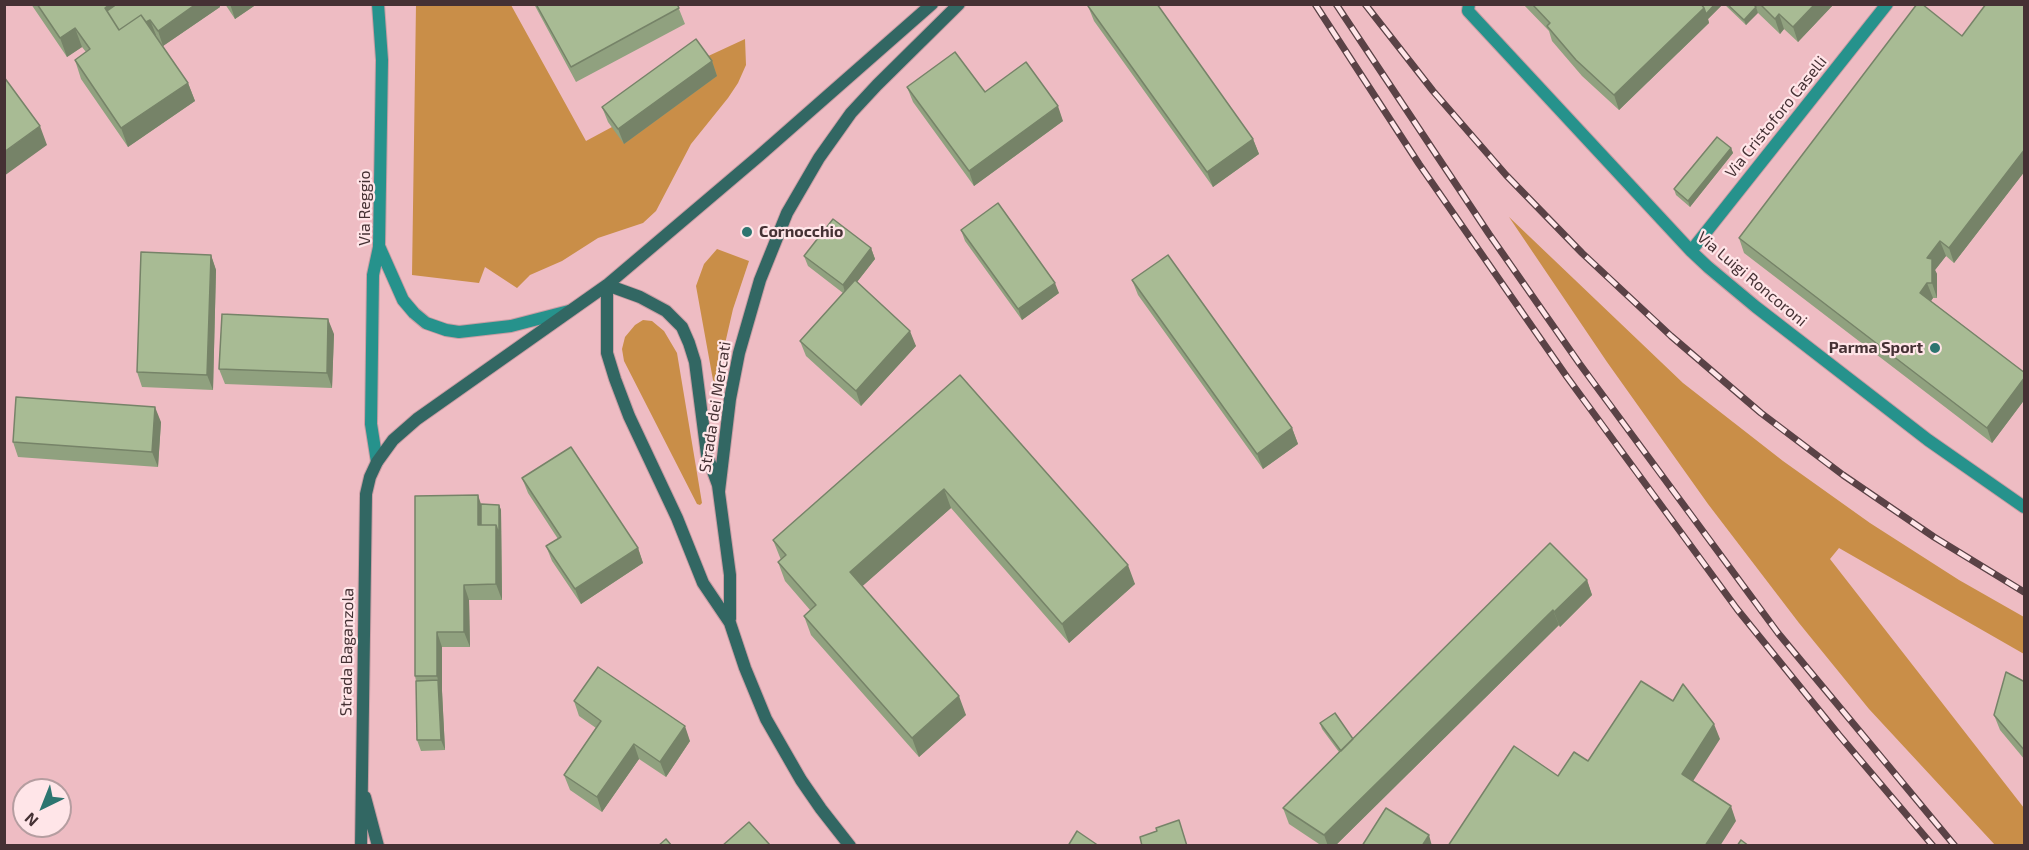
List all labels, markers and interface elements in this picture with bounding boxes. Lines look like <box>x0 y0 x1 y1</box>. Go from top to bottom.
street label: Via Cristoforo Caselli <box>1721 52 1831 182</box>
street label: Via Reggio <box>355 170 375 246</box>
place label: Cornocchio <box>759 222 843 242</box>
marker: Cornocchio <box>740 225 754 239</box>
street label: Via Luigi Roncoroni <box>1693 227 1811 331</box>
place label: Parma Sport <box>1829 338 1923 358</box>
street label: Strada dei Mercati <box>695 340 735 474</box>
marker: Parma Sport <box>1928 341 1942 355</box>
street label: Strada Baganzola <box>336 588 358 716</box>
north arrow <box>12 778 72 838</box>
text: N <box>20 809 41 831</box>

